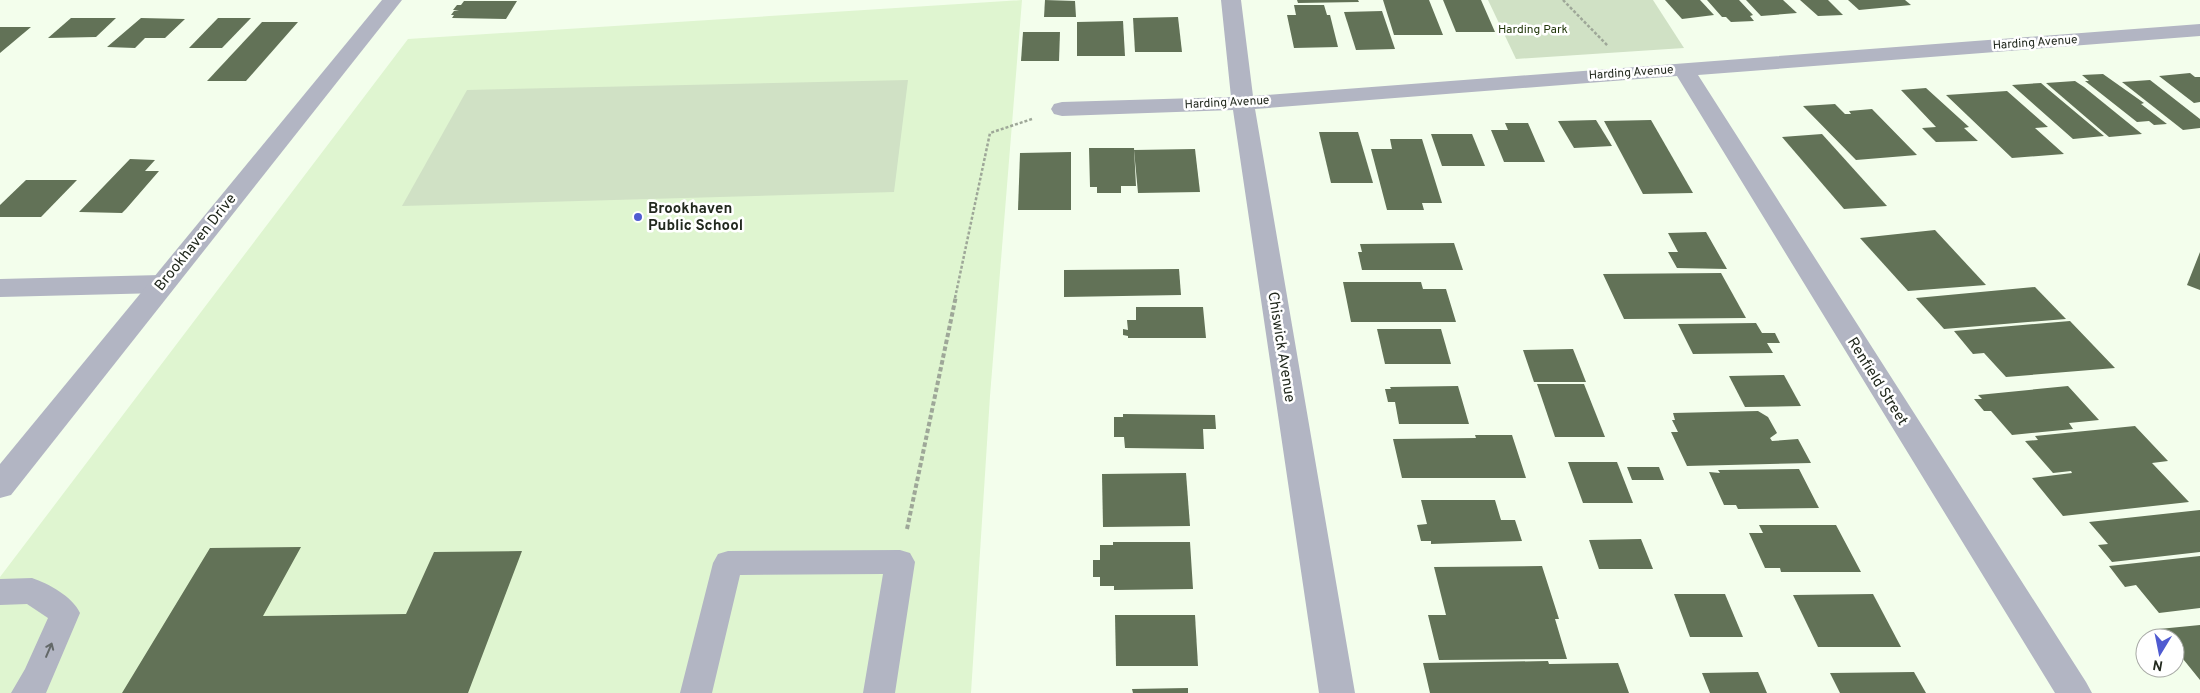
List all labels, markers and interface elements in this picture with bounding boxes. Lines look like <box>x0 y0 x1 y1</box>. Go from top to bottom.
park label: Harding Park <box>1498 22 1568 38</box>
street label: Harding Avenue <box>1992 32 2078 54</box>
street label: Harding Avenue <box>1588 62 1674 84</box>
street label: Harding Avenue <box>1184 93 1270 113</box>
street label: Brookhaven Drive <box>151 190 241 296</box>
place label: Brookhaven Public School <box>648 200 743 236</box>
marker: Brookhaven Public School <box>632 211 644 223</box>
street label: Chiswick Avenue <box>1262 290 1299 404</box>
street label: Renfield Street <box>1842 334 1911 429</box>
north arrow <box>2135 628 2185 678</box>
one-way arrow <box>45 643 55 658</box>
text: N <box>2152 655 2164 674</box>

